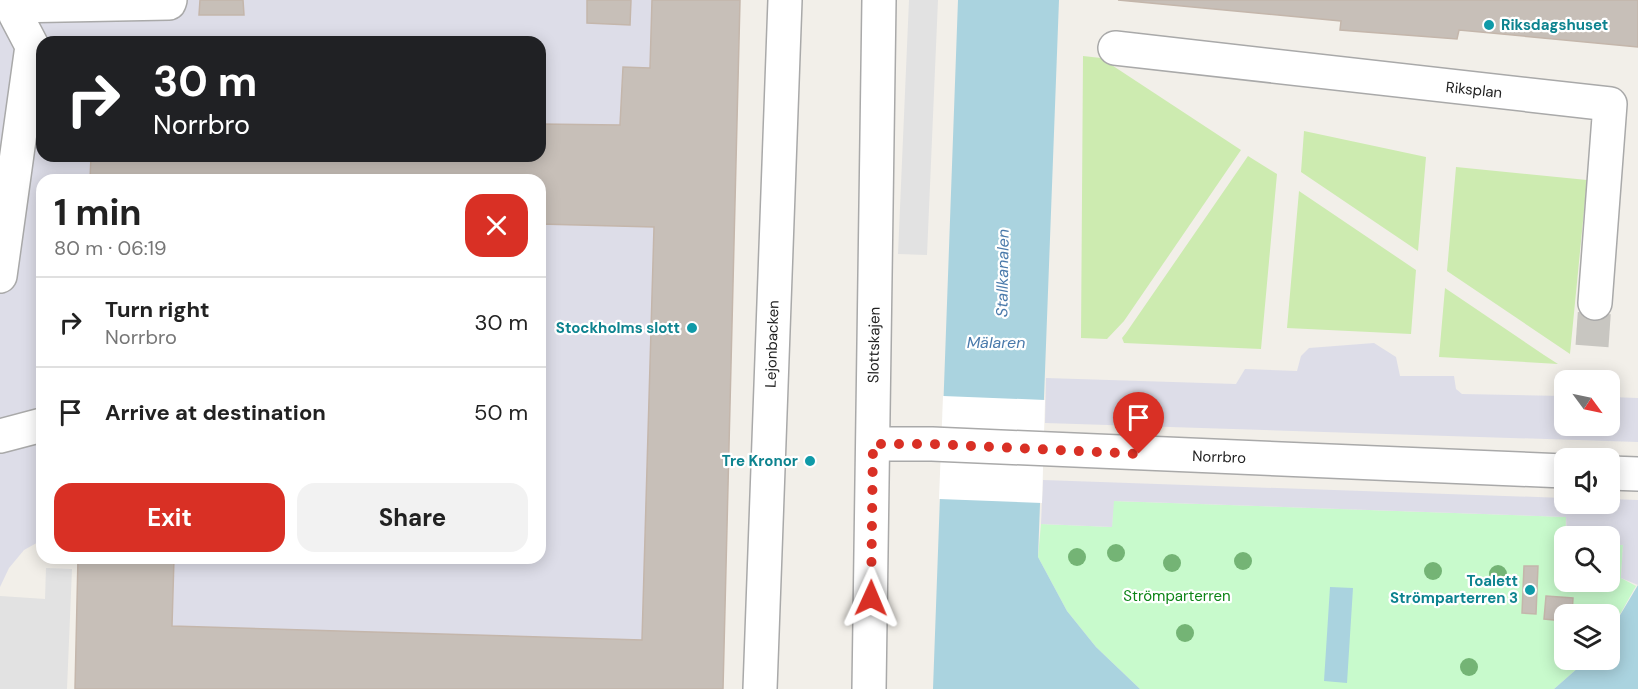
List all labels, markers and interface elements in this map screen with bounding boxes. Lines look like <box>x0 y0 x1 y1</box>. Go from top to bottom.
place label: Riksdagshuset <box>1501 15 1608 35</box>
marker: Riksdagshuset <box>1482 18 1496 32</box>
text: 30 m <box>153 54 257 109</box>
icon: right <box>54 60 132 138</box>
street label: Riksplan <box>1445 77 1503 103</box>
text: Norrbro <box>153 107 250 142</box>
text: 1 min <box>54 189 142 236</box>
button: close <box>465 194 528 257</box>
water label: Stallkanalen <box>991 229 1014 317</box>
text: 80 m · 06:19 <box>54 235 167 261</box>
text: Turn right <box>105 295 210 324</box>
street label: Lejonbacken <box>760 300 784 388</box>
icon: right <box>54 306 87 339</box>
street label: Slottskajen <box>863 307 885 383</box>
text: 30 m <box>474 308 528 337</box>
place label: Stockholms slott <box>556 318 680 338</box>
marker: Stockholms slott <box>685 321 699 335</box>
text: Norrbro <box>105 324 177 350</box>
water label: Mälaren <box>967 332 1025 353</box>
north arrow <box>1554 370 1620 436</box>
map controls <box>1554 370 1620 670</box>
pin <box>1113 392 1164 454</box>
icon: arrive <box>54 396 87 429</box>
text: Arrive at destination <box>105 398 326 427</box>
text: 50 m <box>474 398 528 427</box>
icon: arrive <box>1122 401 1155 434</box>
street label: Norrbro <box>1192 446 1246 468</box>
button: sound <box>1554 448 1620 514</box>
place label: Tre Kronor <box>722 451 798 471</box>
marker: Tre Kronor <box>803 454 817 468</box>
button: Exit <box>54 483 285 552</box>
button: Share <box>297 483 528 552</box>
button: search <box>1554 526 1620 592</box>
position arrow <box>839 566 903 630</box>
place label: Toalett Strömparterren 3 <box>1390 571 1518 608</box>
marker: Toalett Strömparterren 3 <box>1523 583 1537 597</box>
park label: Strömparterren <box>1123 586 1231 606</box>
button: layers <box>1554 604 1620 670</box>

